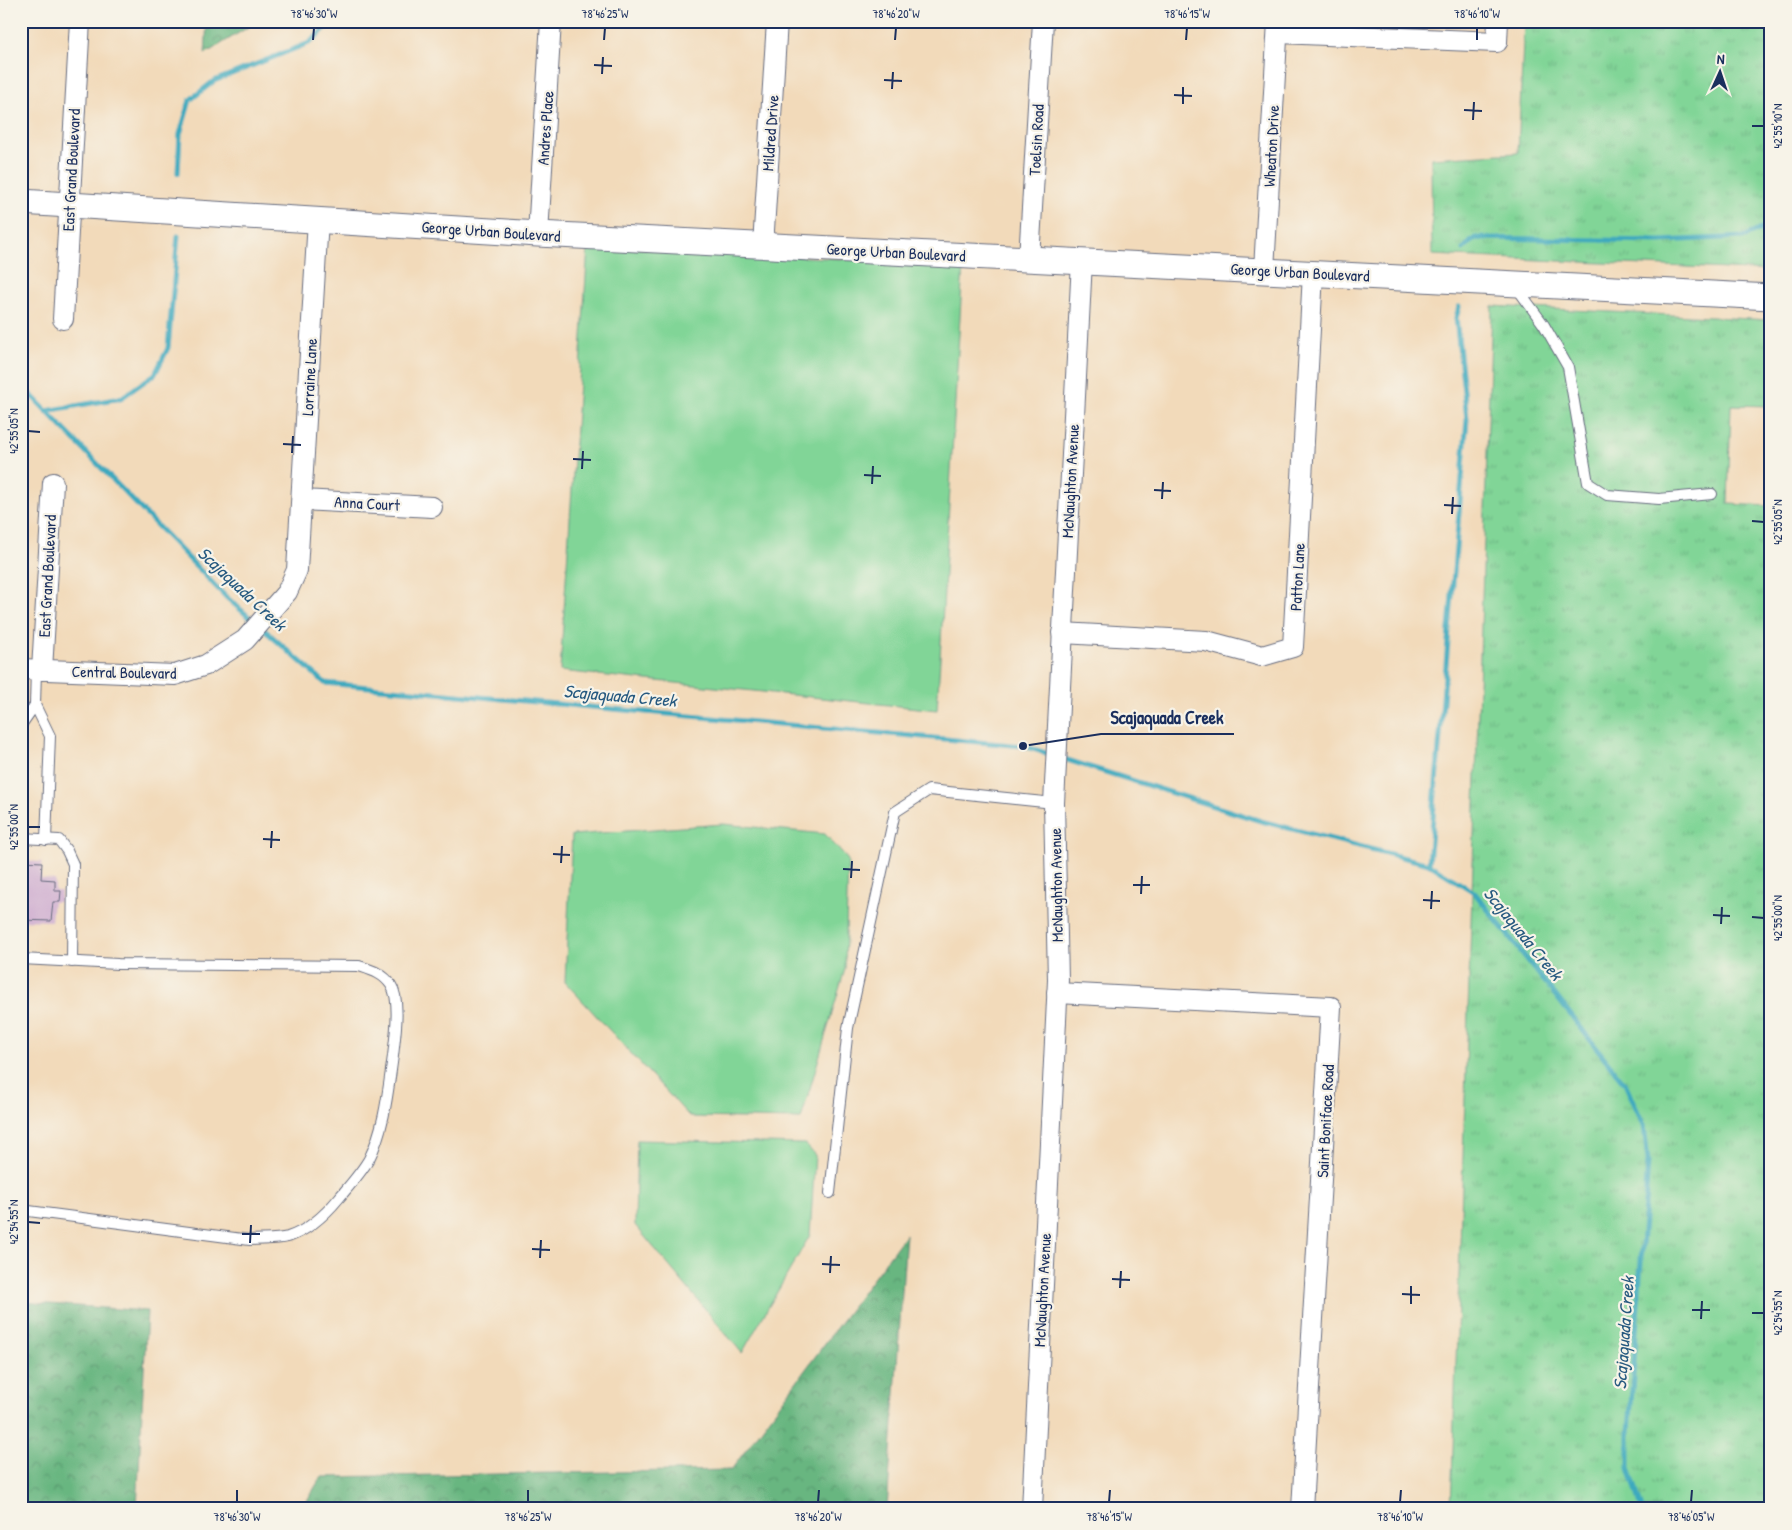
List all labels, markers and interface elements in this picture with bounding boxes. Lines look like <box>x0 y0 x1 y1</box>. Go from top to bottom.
text: 78°46'30"W <box>291 5 338 22</box>
text: 78°46'25"W <box>582 5 629 22</box>
text: 78°46'20"W <box>872 5 920 22</box>
text: 78°46'15"W <box>1164 5 1210 22</box>
text: 78°46'10"W <box>1454 5 1501 22</box>
north arrow <box>1694 48 1744 98</box>
text: N <box>1716 49 1725 68</box>
street label: Andres Place <box>531 89 559 166</box>
street label: Mildred Drive <box>756 94 784 172</box>
street label: Toelsin Road <box>1023 104 1049 176</box>
street label: Wheaton Drive <box>1258 104 1284 188</box>
text: 42°55'10"N <box>1769 104 1786 148</box>
street label: East Grand Boulevard <box>57 108 85 232</box>
street label: George Urban Boulevard <box>421 215 561 247</box>
street label: George Urban Boulevard <box>826 237 966 267</box>
street label: George Urban Boulevard <box>1230 257 1370 287</box>
street label: Lorraine Lane <box>296 337 322 416</box>
text: 42°55'05"N <box>5 408 22 454</box>
street label: McNaughton Avenue <box>1056 423 1084 539</box>
street label: Anna Court <box>334 490 401 516</box>
text: 42°55'05"N <box>1769 499 1786 545</box>
street label: East Grand Boulevard <box>33 514 61 638</box>
water label: Scajaquada Creek <box>192 541 293 637</box>
street label: Patton Lane <box>1284 542 1310 612</box>
street label: Central Boulevard <box>71 660 177 684</box>
water label: Scajaquada Creek <box>563 678 679 713</box>
callout: Scajaquada Creek <box>1101 701 1234 734</box>
text: Scajaquada Creek <box>1111 705 1224 731</box>
text: 42°55'00"N <box>5 804 22 850</box>
street label: McNaughton Avenue <box>1044 827 1068 942</box>
water label: Scajaquada Creek <box>1478 882 1570 987</box>
text: 42°55'00"N <box>1769 895 1786 941</box>
street label: Saint Boniface Road <box>1311 1064 1339 1178</box>
text: 42°54'55"N <box>5 1200 22 1244</box>
street label: McNaughton Avenue <box>1028 1232 1056 1348</box>
water label: Scajaquada Creek <box>1607 1274 1640 1390</box>
text: 42°54'55"N <box>1769 1291 1786 1335</box>
text: 78°46'30"W <box>214 1508 261 1525</box>
text: 78°46'25"W <box>505 1508 552 1525</box>
text: 78°46'20"W <box>794 1508 842 1525</box>
text: 78°46'15"W <box>1086 1508 1132 1525</box>
text: 78°46'10"W <box>1377 1508 1424 1525</box>
text: 78°46'05"W <box>1668 1508 1715 1525</box>

